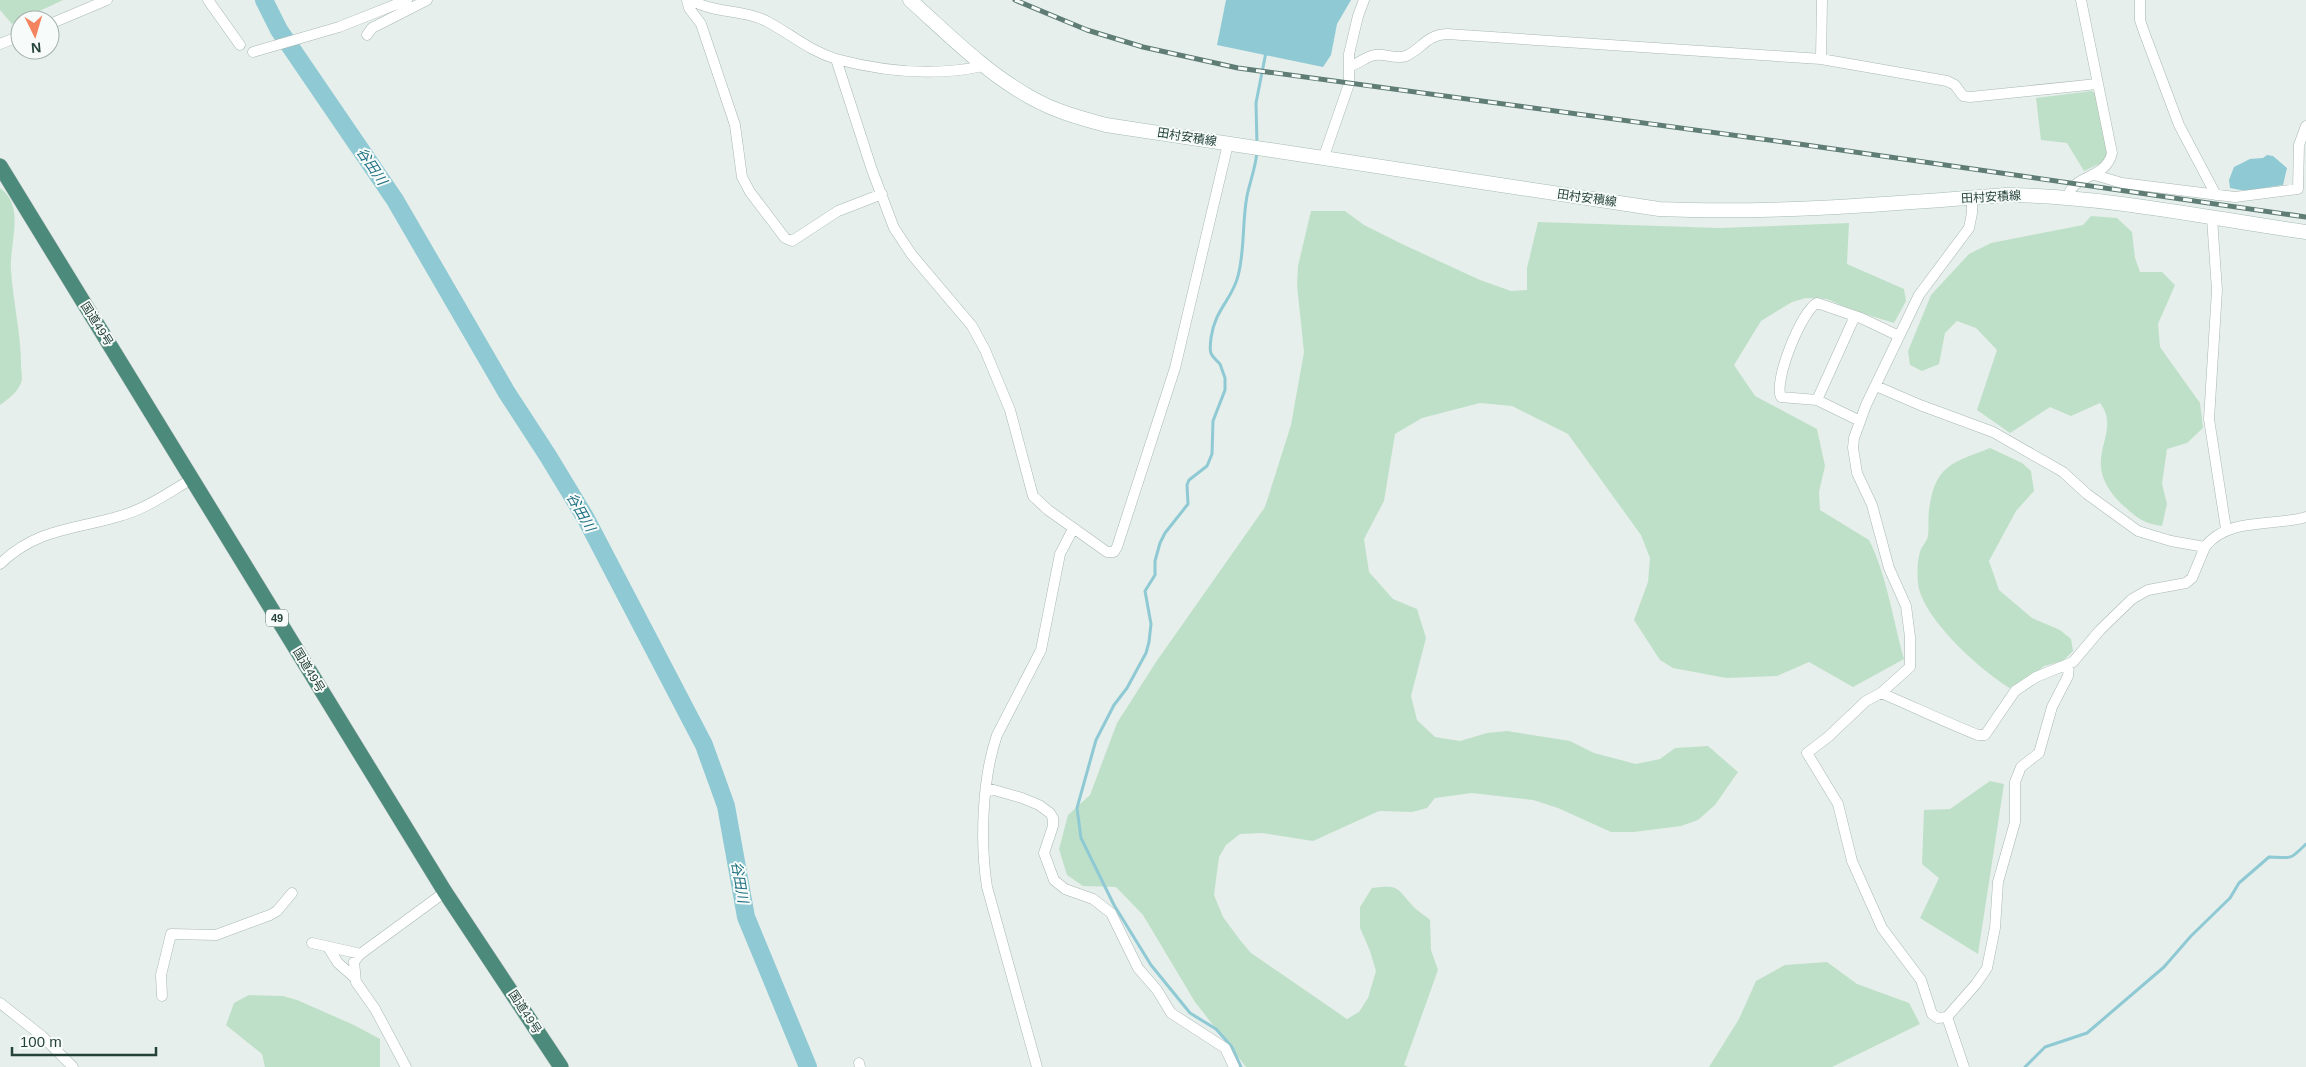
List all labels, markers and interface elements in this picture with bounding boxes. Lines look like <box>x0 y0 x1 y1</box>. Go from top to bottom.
north arrow <box>10 10 60 60</box>
text: N <box>30 40 42 56</box>
street label: 田村安積線 <box>1156 125 1218 149</box>
water label: 谷田川 <box>354 144 391 190</box>
street label: 田村安積線 <box>1556 187 1618 209</box>
street label: 田村安積線 <box>1961 188 2021 206</box>
street label: 国道49号 <box>78 299 116 349</box>
water label: 谷田川 <box>564 490 599 536</box>
road number: 49 <box>266 610 288 626</box>
street label: 国道49号 <box>290 645 328 695</box>
water label: 谷田川 <box>728 860 752 906</box>
street label: 国道49号 <box>506 987 544 1037</box>
scale bar <box>12 1024 156 1056</box>
text: 100 m <box>20 1033 62 1050</box>

